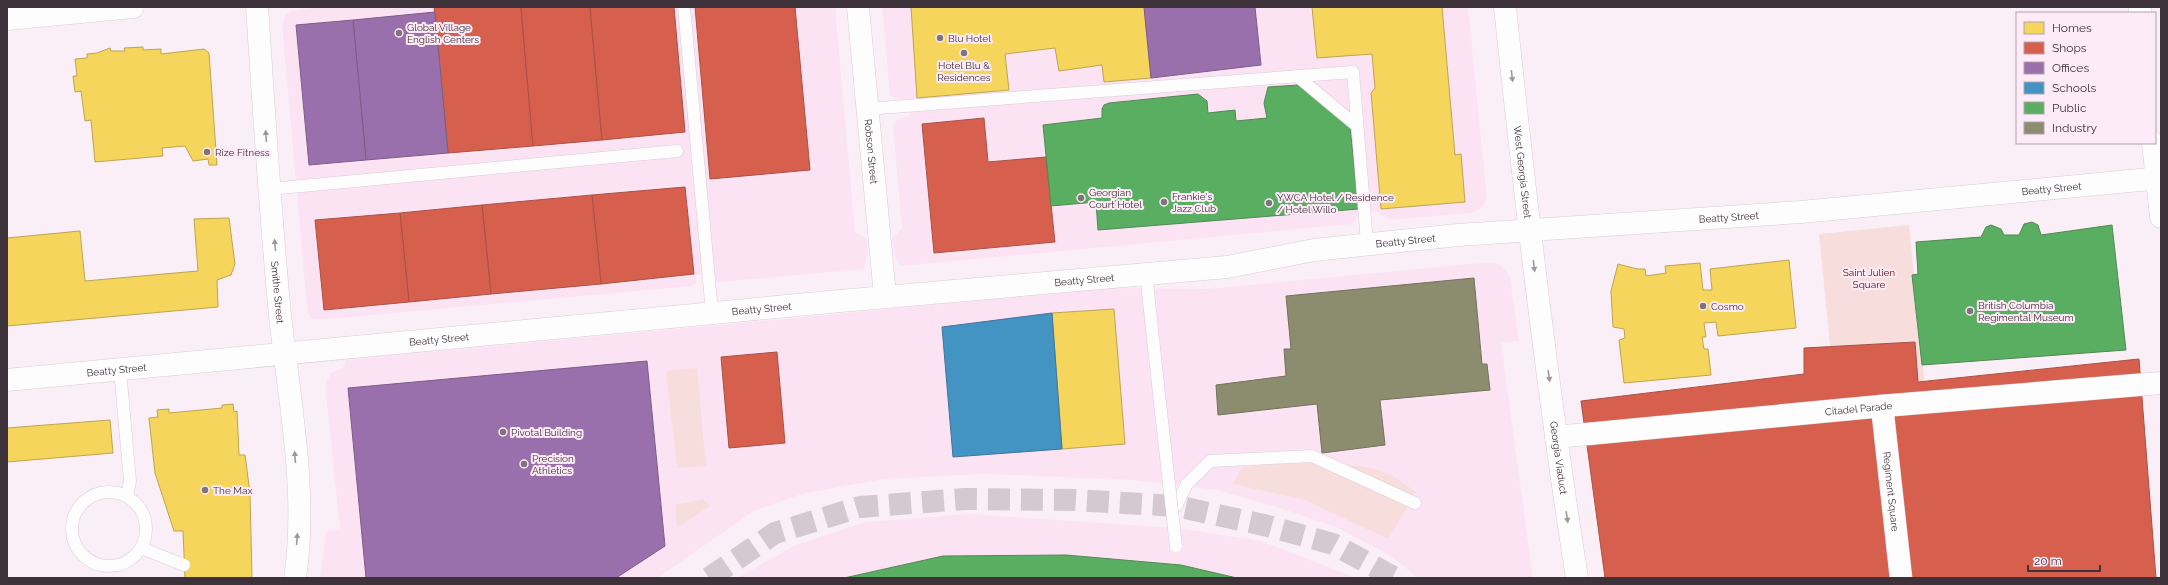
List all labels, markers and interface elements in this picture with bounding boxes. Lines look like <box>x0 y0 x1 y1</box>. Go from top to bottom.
legend <box>2016 12 2156 144</box>
text: Homes <box>2052 21 2092 35</box>
place label: Global Village English Centers <box>407 22 479 45</box>
marker: Global Village English Centers <box>394 28 404 38</box>
marker: Blu Hotel <box>935 33 945 43</box>
place label: Blu Hotel <box>948 33 991 44</box>
text: Shops <box>2052 41 2087 55</box>
marker: Hotel Blu & Residences <box>959 48 969 58</box>
place label: Hotel Blu & Residences <box>937 60 991 83</box>
text: Offices <box>2052 61 2089 75</box>
one-way arrow <box>1509 70 1515 82</box>
text: Schools <box>2052 81 2096 95</box>
text: Public <box>2052 101 2087 115</box>
street label: Robson Street <box>863 118 880 185</box>
text: Industry <box>2052 121 2098 135</box>
street label: West Georgia Street <box>1512 125 1534 219</box>
one-way arrow <box>263 130 270 142</box>
marker: Rize Fitness <box>202 147 212 157</box>
place label: Rize Fitness <box>215 147 270 158</box>
street label: Beatty Street <box>2021 180 2083 197</box>
place label: Georgian Court Hotel <box>1089 187 1142 210</box>
place label: Frankie's Jazz Club <box>1172 191 1216 214</box>
place label: YWCA Hotel / Residence / Hotel Willo <box>1277 192 1394 215</box>
marker: Georgian Court Hotel <box>1076 193 1086 203</box>
marker: Frankie's Jazz Club <box>1159 197 1169 207</box>
marker: YWCA Hotel / Residence / Hotel Willo <box>1264 198 1274 208</box>
street label: Beatty Street <box>1698 209 1760 224</box>
street label: Beatty Street <box>1375 232 1437 249</box>
one-way arrow <box>271 239 278 251</box>
street label: Smithe Street <box>270 260 286 325</box>
one-way arrow <box>1531 260 1537 272</box>
park label: Saint Julien Square <box>1843 267 1895 290</box>
street label: Beatty Street <box>1054 271 1115 288</box>
street label: Beatty Street <box>731 300 793 317</box>
place label: British Columbia Regimental Museum <box>1978 300 2074 323</box>
marker: Cosmo <box>1698 301 1708 311</box>
place label: Cosmo <box>1711 301 1744 312</box>
marker: British Columbia Regimental Museum <box>1965 306 1975 316</box>
street label: Beatty Street <box>409 331 470 347</box>
street label: Beatty Street <box>86 361 148 378</box>
one-way arrow <box>1546 370 1552 382</box>
street label: Citadel Parade <box>1824 400 1893 417</box>
street label: Georgia Viaduct <box>1548 420 1570 496</box>
marker: Pivotal Building <box>498 427 508 437</box>
place label: Pivotal Building <box>511 427 582 438</box>
one-way arrow <box>291 451 298 463</box>
street label: Regiment Square <box>1882 451 1901 532</box>
place label: Precision Athletics <box>532 453 574 476</box>
marker: Precision Athletics <box>519 459 529 469</box>
marker: The Max <box>200 485 210 495</box>
place label: The Max <box>213 485 253 496</box>
one-way arrow <box>1565 511 1571 523</box>
one-way arrow <box>294 533 301 545</box>
scale bar <box>2028 547 2100 573</box>
text: 20 m <box>2034 554 2062 568</box>

